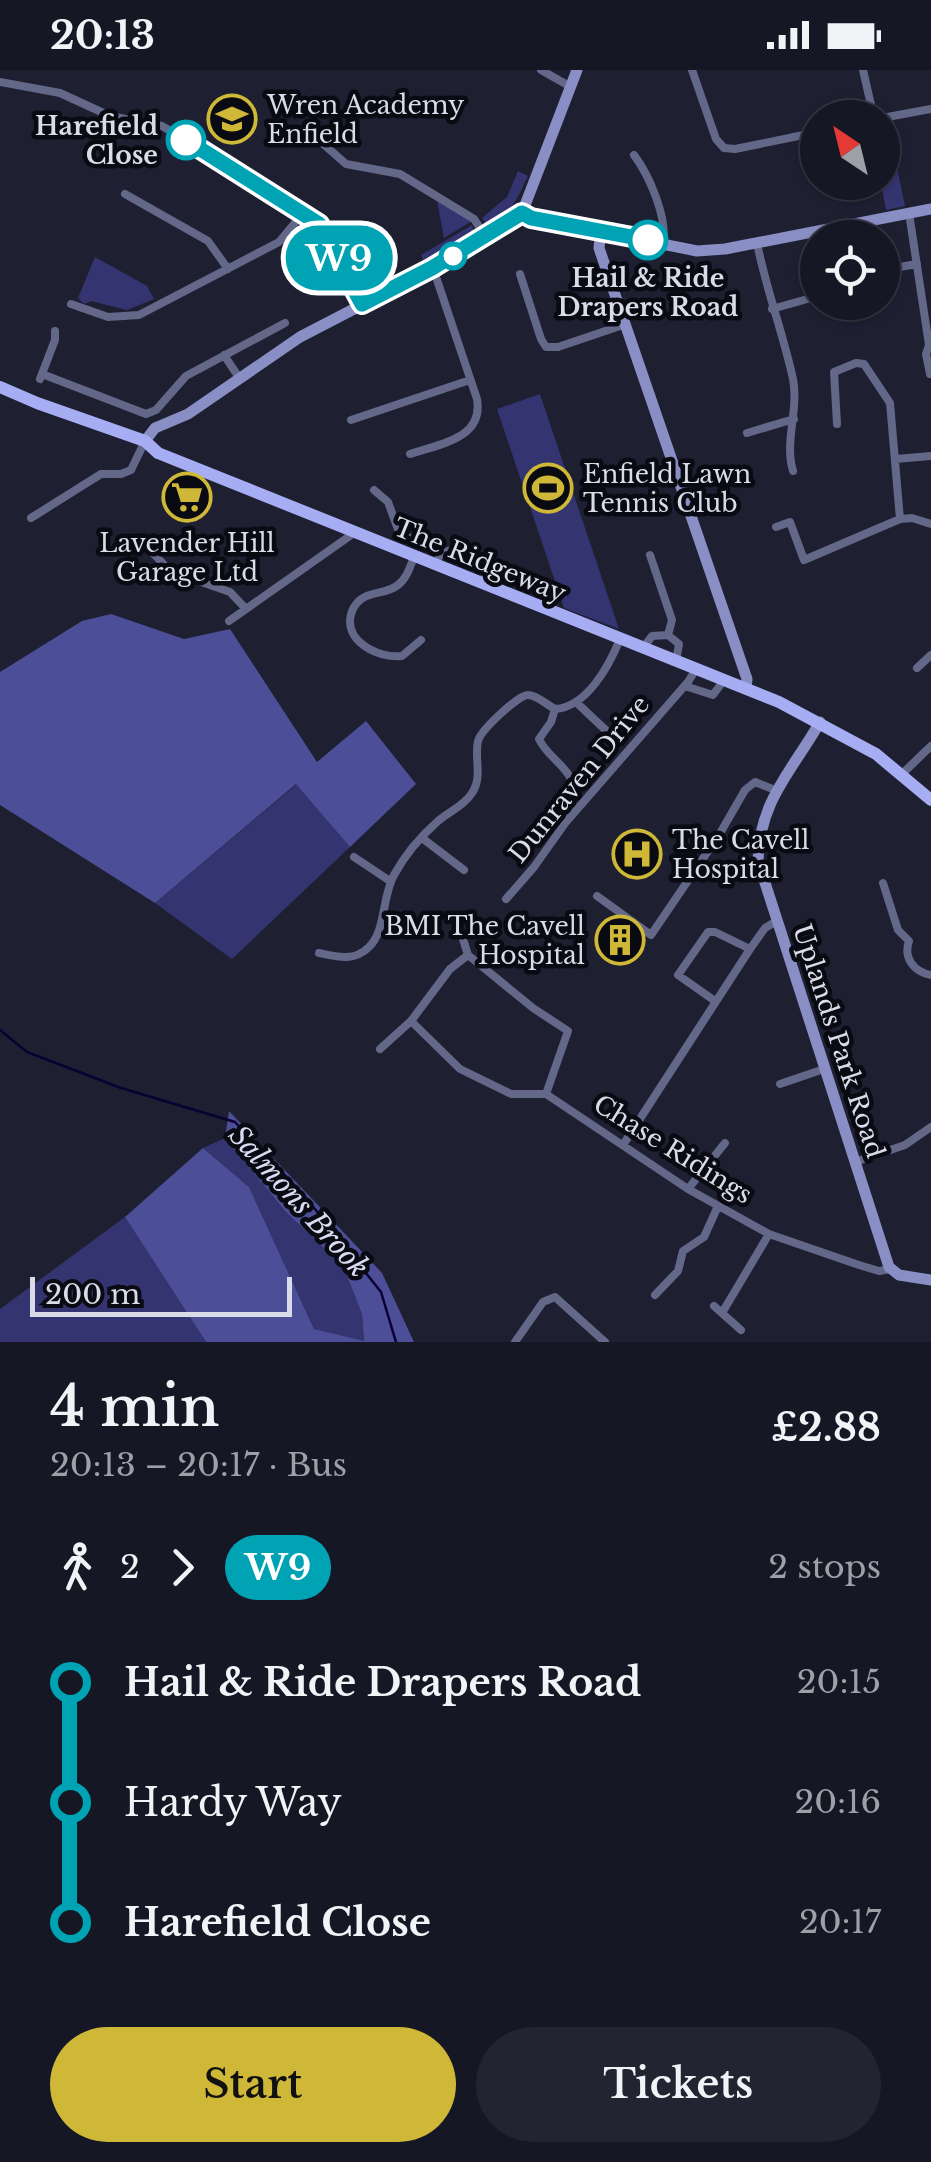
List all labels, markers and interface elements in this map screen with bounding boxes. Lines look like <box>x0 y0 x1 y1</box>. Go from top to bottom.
text: 20:13 <box>50 12 155 59</box>
place label: Wren Academy Enfield <box>266 90 464 150</box>
school or university icon: Wren Academy Enfield <box>206 93 258 145</box>
north arrow <box>800 100 900 200</box>
map controls <box>800 100 900 320</box>
place label: Harefield Close <box>35 111 158 171</box>
marker: Harefield Close <box>167 121 205 159</box>
button: locate <box>800 220 900 320</box>
marker: Hail & Ride Drapers Road <box>629 221 667 259</box>
line badge: W9 <box>294 226 384 290</box>
text: W9 <box>306 237 372 280</box>
unlabelled marker <box>440 243 466 269</box>
place label: Hail & Ride Drapers Road <box>558 263 738 323</box>
place label: Enfield Lawn Tennis Club <box>583 459 751 519</box>
sports icon: Enfield Lawn Tennis Club <box>522 462 574 514</box>
supermarket icon: Lavender Hill Garage Ltd <box>161 471 213 523</box>
street label: The Ridgeway <box>389 512 571 609</box>
place label: Lavender Hill Garage Ltd <box>99 528 275 588</box>
street label: Dunraven Drive <box>502 689 656 869</box>
place label: The Cavell Hospital <box>672 825 809 885</box>
hospital icon: The Cavell Hospital <box>611 828 663 880</box>
place label: BMI The Cavell Hospital <box>384 911 585 971</box>
building icon: BMI The Cavell Hospital <box>594 914 646 966</box>
street label: Uplands Park Road <box>786 920 891 1162</box>
street label: Chase Ridings <box>588 1088 758 1211</box>
water label: Salmons Brook <box>221 1118 376 1285</box>
scale bar <box>30 1272 292 1316</box>
text: 200 m <box>45 1277 140 1312</box>
text: 4 min <box>50 1373 219 1441</box>
text: £2.88 <box>771 1404 881 1451</box>
text: 20:13 – 20:17 · Bus <box>50 1445 347 1485</box>
icon: walk <box>50 1540 105 1595</box>
icon: forward <box>155 1540 210 1595</box>
text: W9 <box>245 1546 311 1589</box>
text: 2 <box>120 1547 140 1587</box>
text: 2 stops <box>768 1547 881 1587</box>
text: Hail & Ride Drapers Road <box>124 1659 641 1706</box>
text: 20:15 <box>797 1662 881 1702</box>
text: Hardy Way <box>124 1779 342 1826</box>
text: 20:16 <box>794 1782 881 1822</box>
text: Harefield Close <box>124 1899 431 1946</box>
text: 20:17 <box>799 1902 881 1942</box>
button: Start <box>50 2027 456 2142</box>
button: Tickets <box>476 2027 881 2142</box>

